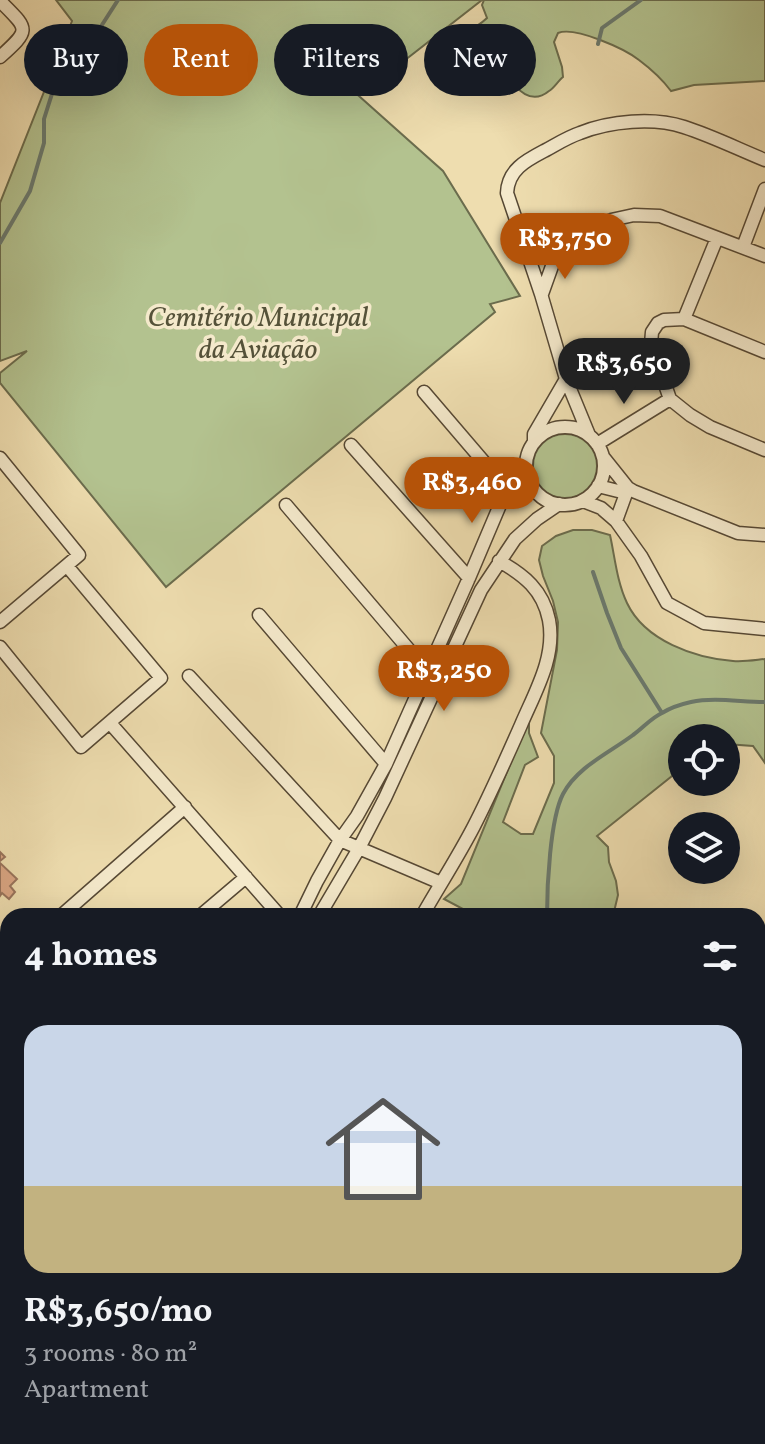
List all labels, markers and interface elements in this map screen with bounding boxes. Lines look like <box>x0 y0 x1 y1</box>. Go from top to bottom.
chip: Buy <box>24 24 128 96</box>
chip: Rent <box>144 24 258 96</box>
chip: Filters <box>274 24 408 96</box>
chip: New <box>424 24 536 96</box>
pin: R$3,750 <box>491 213 639 281</box>
text: R$3,750 <box>518 221 612 257</box>
park label: Cemitério Municipal da Aviação <box>147 299 369 370</box>
pin: R$3,650 <box>550 338 698 406</box>
text: R$3,650 <box>576 346 672 382</box>
pin: R$3,460 <box>398 457 546 525</box>
text: R$3,460 <box>422 465 522 501</box>
pin: R$3,250 <box>370 645 518 713</box>
text: R$3,250 <box>396 653 492 689</box>
map controls <box>668 724 740 884</box>
button: locate <box>668 724 740 796</box>
button: layers <box>668 812 740 884</box>
text: 4 homes <box>24 933 158 980</box>
icon: filters <box>698 934 742 978</box>
icon: home <box>311 1077 455 1221</box>
text: R$3,650/mo <box>24 1289 212 1336</box>
text: 3 rooms · 80 m² <box>24 1336 197 1372</box>
text: Apartment <box>24 1372 149 1408</box>

